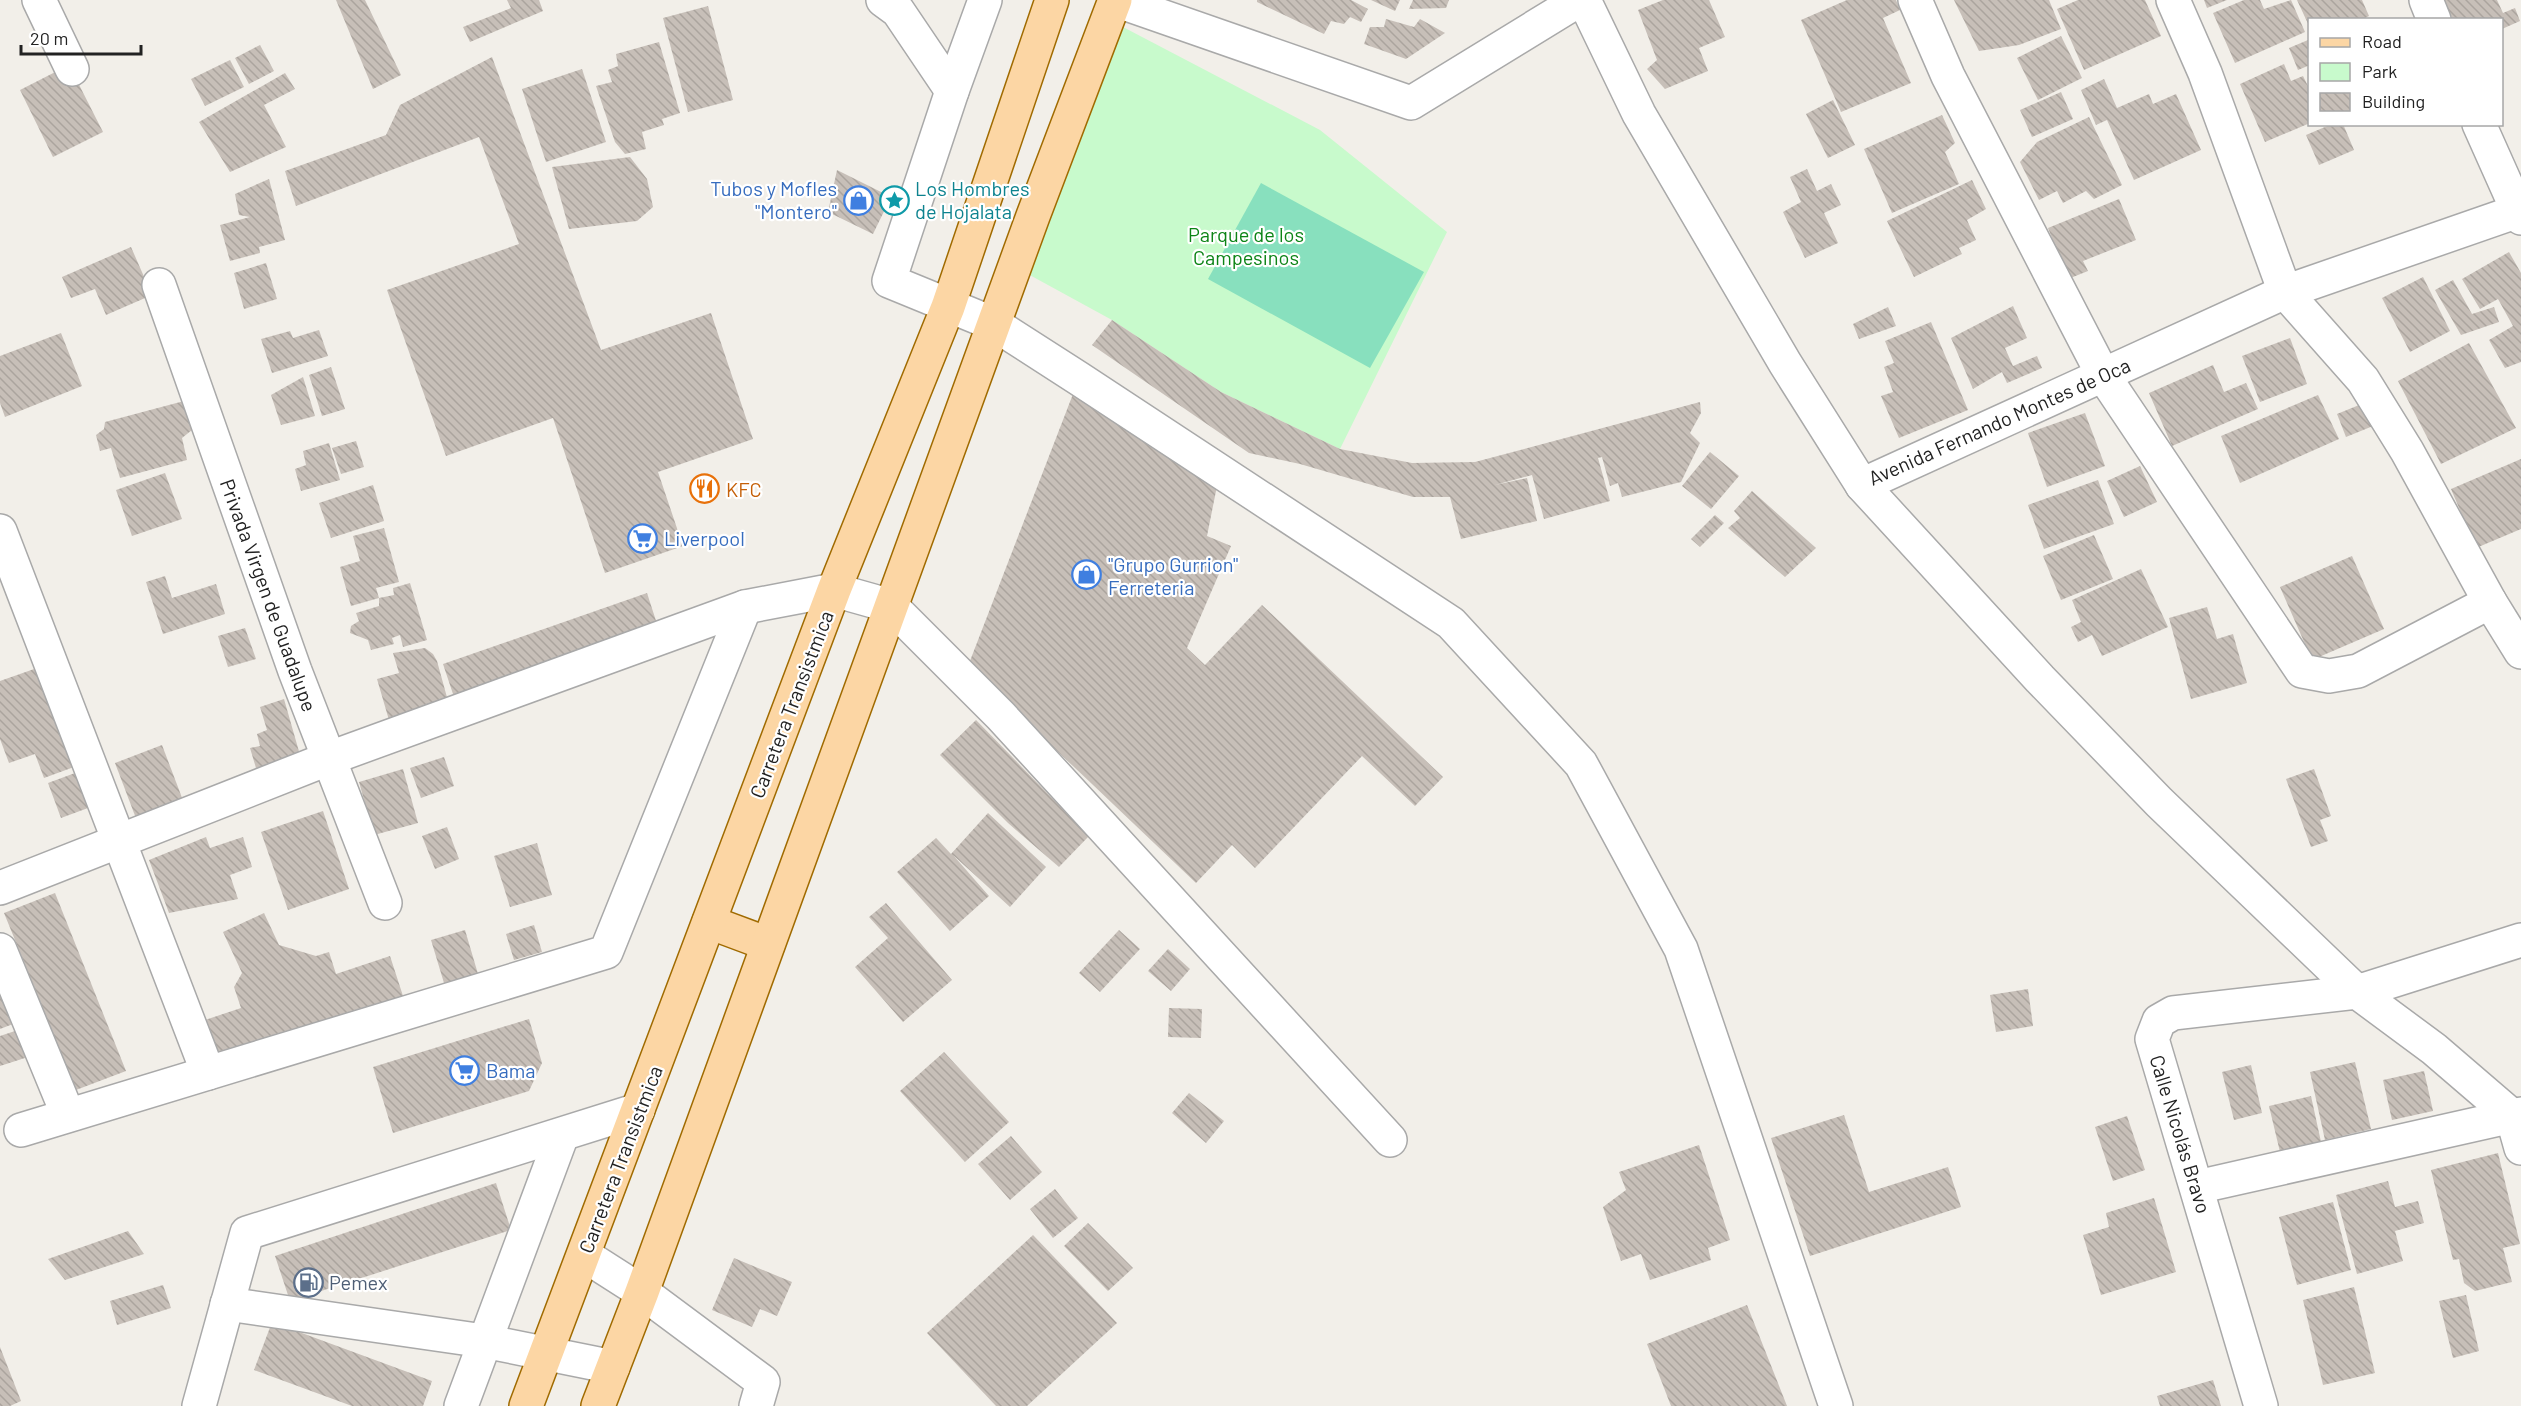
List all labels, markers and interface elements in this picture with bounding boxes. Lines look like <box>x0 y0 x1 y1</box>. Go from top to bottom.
scale bar <box>21 18 141 56</box>
legend <box>2308 18 2503 126</box>
text: 20 m <box>30 27 68 49</box>
text: Road <box>2362 30 2402 52</box>
text: Park <box>2362 60 2397 82</box>
text: Building <box>2362 90 2425 112</box>
place label: Tubos y Mofles "Montero" <box>710 176 837 223</box>
place label: Los Hombres de Hojalata <box>915 176 1030 223</box>
shop icon: Tubos y Mofles "Montero" <box>842 184 874 216</box>
place icon: Los Hombres de Hojalata <box>878 184 910 216</box>
park label: Parque de los Campesinos <box>1188 222 1304 269</box>
street label: Avenida Fernando Montes de Oca <box>1864 352 2134 490</box>
restaurant icon: KFC <box>689 473 721 505</box>
street label: Privada Virgen de Guadalupe <box>216 475 322 715</box>
place label: KFC <box>726 477 762 501</box>
supermarket icon: Liverpool <box>627 522 659 554</box>
place label: Liverpool <box>664 526 745 550</box>
place label: "Grupo Gurrion" Ferreteria <box>1108 552 1238 599</box>
shop icon: "Grupo Gurrion" Ferreteria <box>1071 559 1103 591</box>
street label: Carretera Transistmica <box>744 607 838 801</box>
street label: Calle Nicolás Bravo <box>2146 1052 2216 1216</box>
supermarket icon: Bama <box>449 1054 481 1086</box>
place label: Bama <box>486 1058 535 1082</box>
street label: Carretera Transistmica <box>573 1062 667 1256</box>
fuel station icon: Pemex <box>292 1266 324 1298</box>
place label: Pemex <box>329 1270 388 1294</box>

